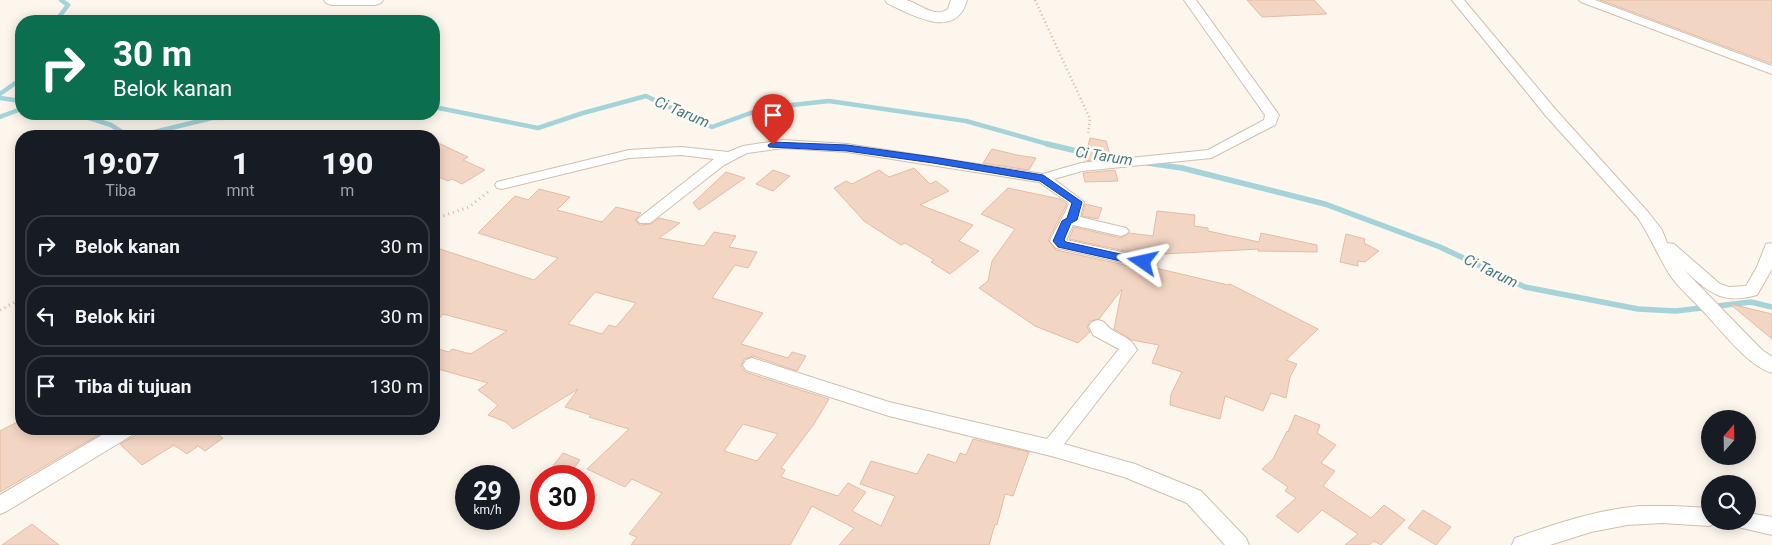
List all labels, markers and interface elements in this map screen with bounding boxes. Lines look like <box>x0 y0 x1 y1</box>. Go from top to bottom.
text: 30 m <box>113 34 192 75</box>
icon: right <box>30 35 95 100</box>
text: Belok kanan <box>113 76 232 101</box>
water label: Ci Tarum <box>652 92 712 132</box>
pin <box>752 94 794 145</box>
icon: arrive <box>759 101 787 129</box>
water label: Ci Tarum <box>1074 143 1134 169</box>
text: 19:07 <box>82 146 160 181</box>
text: 1 <box>232 146 249 181</box>
text: 190 <box>321 146 373 181</box>
text: Tiba <box>105 181 136 200</box>
text: mnt <box>226 181 255 200</box>
text: m <box>340 181 354 200</box>
icon: right <box>32 232 60 260</box>
text: Belok kanan <box>75 235 180 258</box>
text: 30 m <box>380 235 423 258</box>
position arrow <box>1116 235 1168 287</box>
water label: Ci Tarum <box>1461 250 1521 292</box>
icon: left <box>32 302 60 330</box>
text: Belok kiri <box>75 305 155 328</box>
text: 30 m <box>380 305 423 328</box>
icon: arrive <box>32 372 60 400</box>
text: Tiba di tujuan <box>75 375 191 398</box>
text: 130 m <box>370 375 423 398</box>
north arrow <box>1701 410 1756 465</box>
map controls <box>1701 410 1756 530</box>
speed limit sign: 30 <box>530 465 595 530</box>
button: search <box>1701 475 1756 530</box>
text: 29 <box>473 477 502 506</box>
text: km/h <box>473 503 502 517</box>

